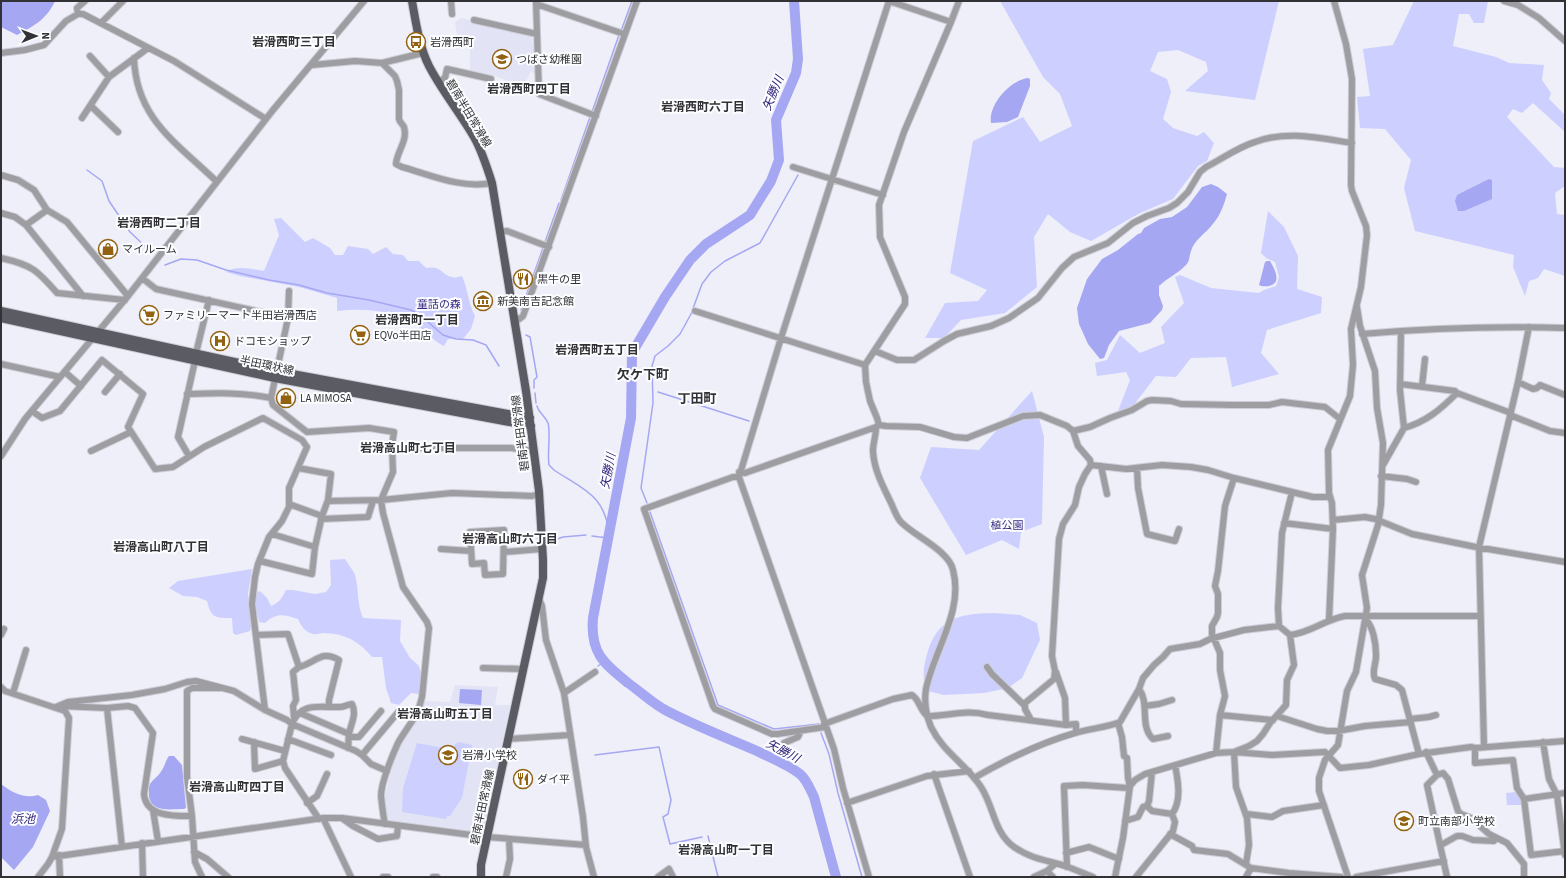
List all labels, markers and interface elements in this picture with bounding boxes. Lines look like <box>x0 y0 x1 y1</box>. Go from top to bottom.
north arrow <box>16 16 56 56</box>
bus stop icon: 岩滑西町 <box>405 31 427 53</box>
text: N <box>38 32 53 40</box>
district label: 岩滑西町三丁目 <box>252 34 336 51</box>
place label: 岩滑西町 <box>430 35 474 50</box>
school or university icon: つばさ幼稚園 <box>491 48 513 70</box>
place label: つばさ幼稚園 <box>516 52 582 67</box>
water label: 矢勝川 <box>759 71 789 113</box>
street label: 碧南半田常滑線 <box>442 76 495 150</box>
district label: 岩滑西町四丁目 <box>487 81 571 98</box>
district label: 岩滑西町六丁目 <box>661 99 745 116</box>
district label: 岩滑西町二丁目 <box>117 215 201 232</box>
shop icon: マイルーム <box>97 238 119 260</box>
place label: マイルーム <box>122 242 177 257</box>
restaurant icon: 黒牛の里 <box>512 268 534 290</box>
place label: 黒牛の里 <box>537 272 581 287</box>
museum icon: 新美南吉記念館 <box>472 290 494 312</box>
place label: 新美南吉記念館 <box>497 294 574 309</box>
park label: 童話の森 <box>417 297 461 312</box>
supermarket icon: ファミリーマート半田岩滑西店 <box>138 304 160 326</box>
place label: ファミリーマート半田岩滑西店 <box>163 308 317 323</box>
district label: 岩滑西町一丁目 <box>375 312 459 329</box>
supermarket icon: EQVo半田店 <box>349 324 371 346</box>
place label: EQVo半田店 <box>374 328 431 343</box>
hospital icon: ドコモショップ <box>209 330 231 352</box>
place label: ドコモショップ <box>234 334 311 349</box>
district label: 岩滑西町五丁目 <box>555 342 639 359</box>
street label: 半田環状線 <box>238 352 295 379</box>
district label: 欠ケ下町 <box>617 366 669 384</box>
shop icon: LA MIMOSA <box>275 387 297 409</box>
district label: 丁田町 <box>677 390 717 408</box>
place label: LA MIMOSA <box>300 391 352 406</box>
street label: 碧南半田常滑線 <box>508 394 533 472</box>
district label: 岩滑高山町七丁目 <box>360 440 456 457</box>
water label: 矢勝川 <box>597 450 621 490</box>
park label: 植公園 <box>991 518 1024 533</box>
district label: 岩滑高山町六丁目 <box>462 531 558 548</box>
district label: 岩滑高山町八丁目 <box>113 539 209 556</box>
district label: 岩滑高山町五丁目 <box>397 706 493 723</box>
water label: 矢勝川 <box>763 735 804 768</box>
school or university icon: 岩滑小学校 <box>437 744 459 766</box>
place label: 岩滑小学校 <box>462 748 517 763</box>
street label: 碧南半田常滑線 <box>467 768 498 846</box>
restaurant icon: ダイ平 <box>512 768 534 790</box>
place label: ダイ平 <box>537 772 570 787</box>
district label: 岩滑高山町四丁目 <box>189 779 285 796</box>
school or university icon: 町立南部小学校 <box>1393 810 1415 832</box>
water label: 浜池 <box>11 811 36 828</box>
place label: 町立南部小学校 <box>1418 814 1495 829</box>
district label: 岩滑高山町一丁目 <box>678 842 774 859</box>

